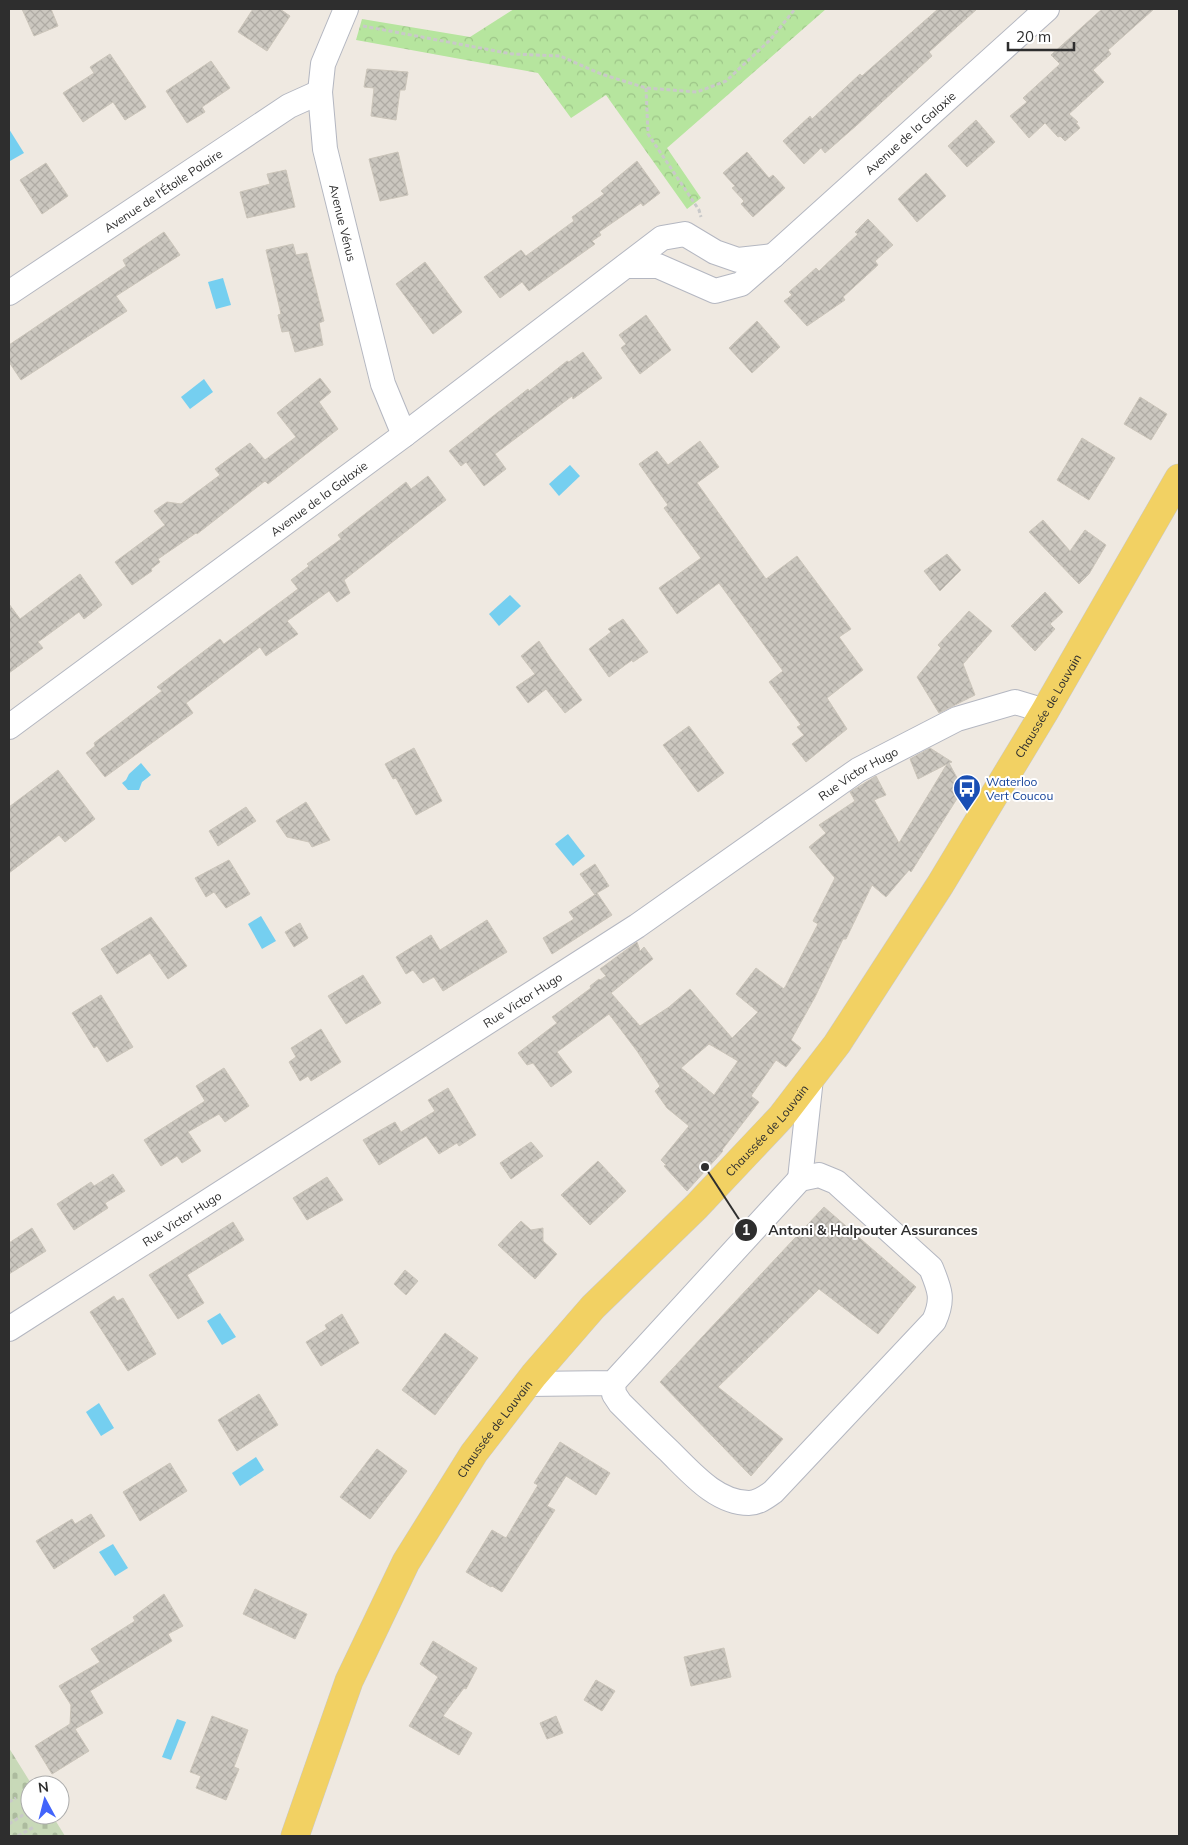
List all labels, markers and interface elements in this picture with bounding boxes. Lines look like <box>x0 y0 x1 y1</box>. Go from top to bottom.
scale bar <box>1008 20 1074 52</box>
text: 20 m <box>1016 27 1051 46</box>
street label: Avenue de la Galaxie <box>861 88 958 177</box>
street label: Avenue de l'Étoile Polaire <box>101 145 225 235</box>
street label: Avenue Vénus <box>326 183 360 263</box>
street label: Avenue de la Galaxie <box>267 457 370 539</box>
street label: Chaussée de Louvain <box>1011 651 1084 760</box>
street label: Rue Victor Hugo <box>815 743 900 803</box>
bus stop icon: Waterloo Vert Coucou <box>952 773 982 812</box>
place label: Waterloo Vert Coucou <box>986 774 1053 803</box>
street label: Rue Victor Hugo <box>480 969 565 1030</box>
street label: Chaussée de Louvain <box>722 1081 811 1179</box>
street label: Rue Victor Hugo <box>139 1187 224 1249</box>
callout: Antoni & Halpouter Assurances <box>733 1215 988 1244</box>
text: 1 <box>741 1220 751 1239</box>
text: Antoni & Halpouter Assurances <box>768 1221 978 1239</box>
street label: Chaussée de Louvain <box>453 1377 535 1480</box>
north arrow <box>20 1775 70 1825</box>
text: N <box>37 1778 50 1797</box>

